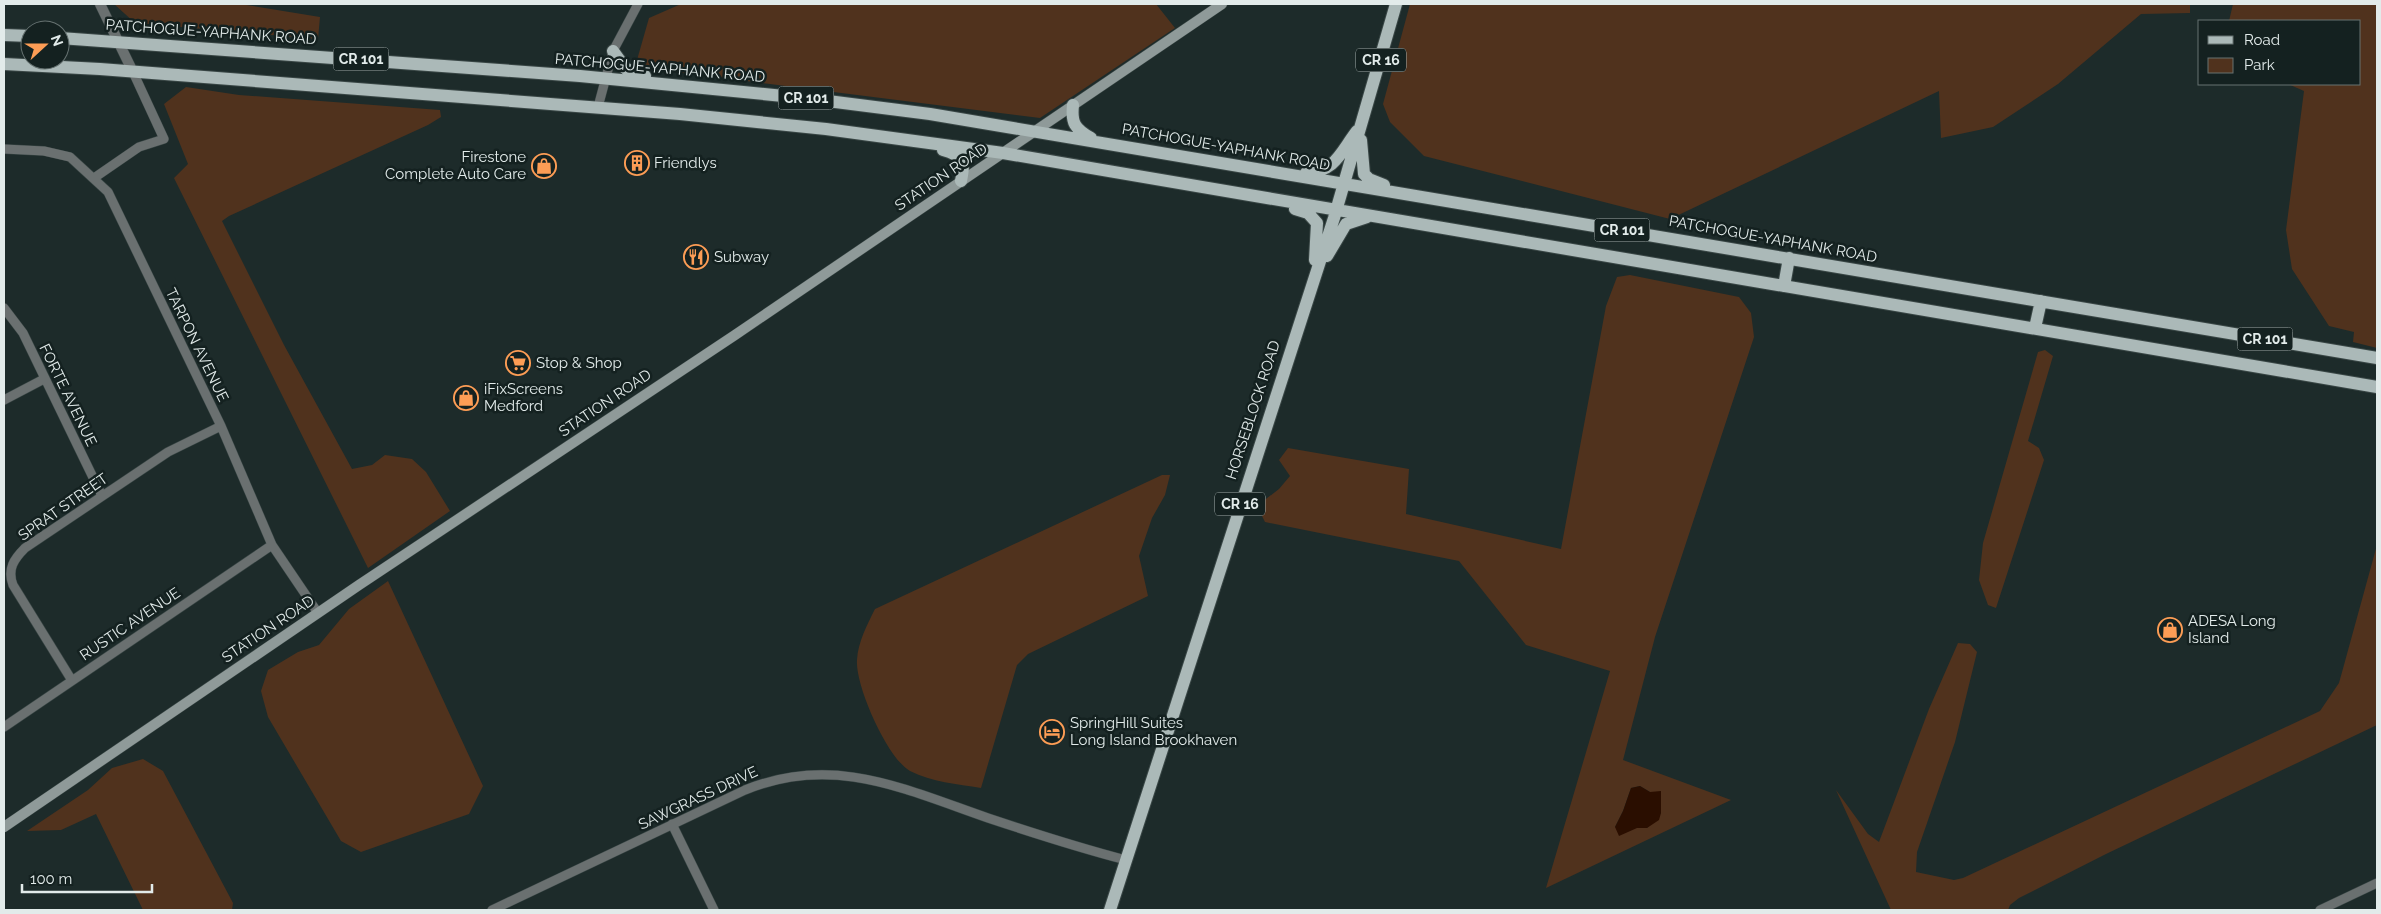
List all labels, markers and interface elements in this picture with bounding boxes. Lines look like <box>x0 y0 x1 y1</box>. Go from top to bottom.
street label: PATCHOGUE-YAPHANK ROAD <box>105 16 317 48</box>
north arrow <box>20 20 70 70</box>
legend <box>2198 20 2361 85</box>
text: Road <box>2244 31 2280 49</box>
text: N <box>48 32 67 48</box>
road number: CR 101 <box>334 48 388 70</box>
road number: CR 16 <box>1356 48 1406 72</box>
street label: PATCHOGUE-YAPHANK ROAD <box>554 50 766 86</box>
text: Park <box>2244 56 2275 74</box>
road number: CR 101 <box>778 86 834 110</box>
street label: PATCHOGUE-YAPHANK ROAD <box>1120 120 1332 174</box>
street label: STATION ROAD <box>891 139 991 214</box>
place label: Firestone Complete Auto Care <box>385 148 526 183</box>
building icon: Friendlys <box>624 150 650 176</box>
shop icon: Firestone Complete Auto Care <box>531 153 557 179</box>
place label: Friendlys <box>654 154 717 172</box>
street label: PATCHOGUE-YAPHANK ROAD <box>1667 212 1879 266</box>
road number: CR 101 <box>1594 218 1650 242</box>
restaurant icon: Subway <box>683 244 709 270</box>
place label: Subway <box>714 248 769 266</box>
street label: TARPON AVENUE <box>162 285 232 405</box>
road number: CR 101 <box>2238 328 2292 350</box>
street label: HORSEBLOCK ROAD <box>1222 338 1284 482</box>
street label: FORTE AVENUE <box>35 341 101 449</box>
supermarket icon: Stop & Shop <box>505 350 531 376</box>
place label: Stop & Shop <box>536 354 622 372</box>
street label: STATION ROAD <box>555 365 655 440</box>
place label: iFixScreens Medford <box>484 380 563 415</box>
shop icon: iFixScreens Medford <box>453 385 479 411</box>
street label: SPRAT STREET <box>15 469 111 545</box>
road number: CR 16 <box>1215 492 1265 516</box>
street label: RUSTIC AVENUE <box>76 584 184 664</box>
street label: STATION ROAD <box>218 591 318 666</box>
place label: ADESA Long Island <box>2188 612 2276 647</box>
shop icon: ADESA Long Island <box>2157 617 2183 643</box>
place label: SpringHill Suites Long Island Brookhaven <box>1070 714 1237 749</box>
hotel icon: SpringHill Suites Long Island Brookhaven <box>1039 719 1065 745</box>
street label: SAWGRASS DRIVE <box>635 762 761 834</box>
scale bar <box>22 862 152 894</box>
text: 100 m <box>30 870 72 888</box>

